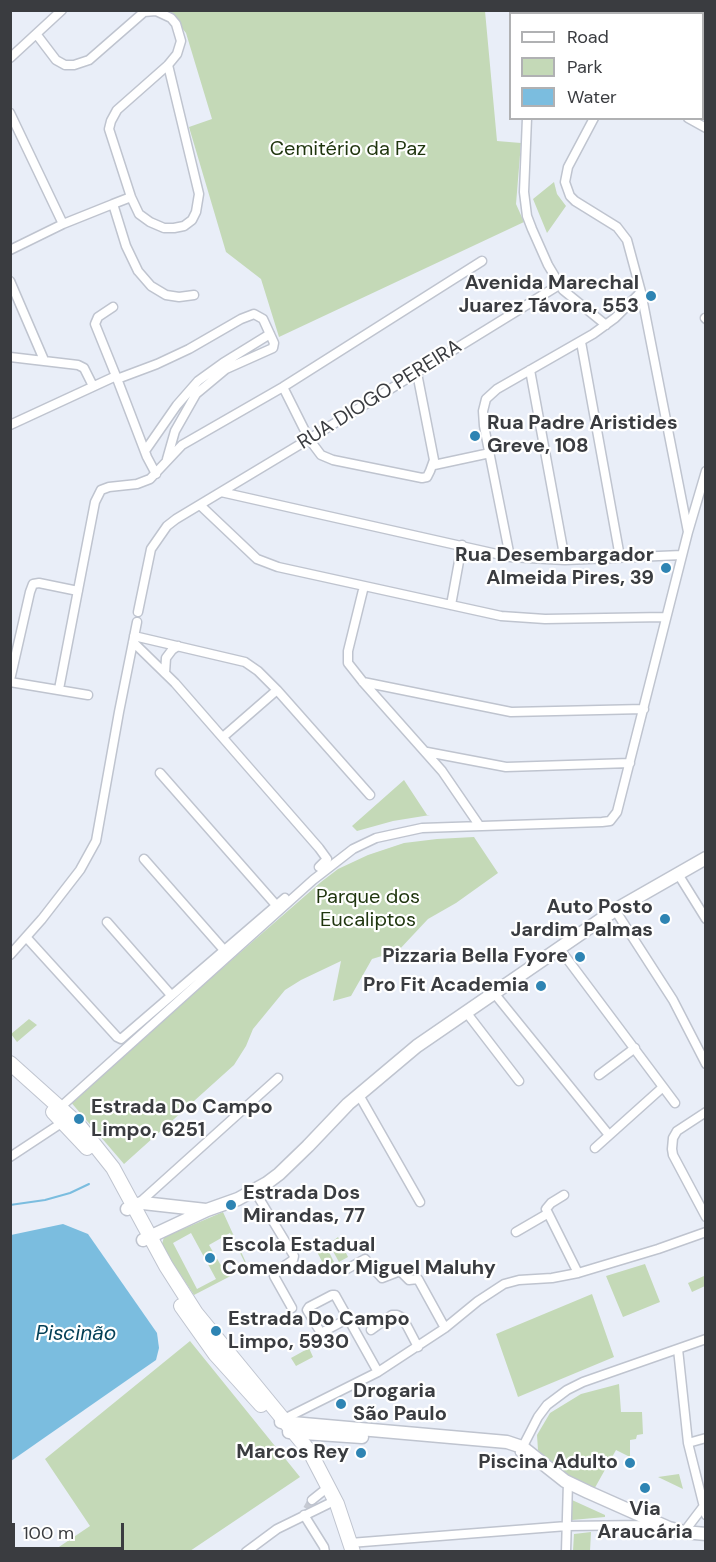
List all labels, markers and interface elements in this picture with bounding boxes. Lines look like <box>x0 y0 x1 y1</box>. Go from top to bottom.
legend <box>509 12 704 120</box>
text: Road <box>567 25 609 49</box>
text: Park <box>567 55 603 79</box>
text: Water <box>567 85 617 109</box>
park label: Cemitério da Paz <box>270 138 426 162</box>
place label: Avenida Marechal Juarez Távora, 553 <box>458 272 639 319</box>
marker: Avenida Marechal Juarez Távora, 553 <box>644 289 658 303</box>
street label: RUA DIOGO PEREIRA <box>294 335 466 455</box>
place label: Rua Padre Aristides Greve, 108 <box>487 412 678 459</box>
marker: Rua Padre Aristides Greve, 108 <box>468 429 482 443</box>
place label: Rua Desembargador Almeida Pires, 39 <box>455 544 654 591</box>
marker: Rua Desembargador Almeida Pires, 39 <box>659 561 673 575</box>
park label: Parque dos Eucaliptos <box>316 886 420 933</box>
place label: Auto Posto Jardim Palmas <box>510 896 653 943</box>
marker: Auto Posto Jardim Palmas <box>658 912 672 926</box>
place label: Pizzaria Bella Fyore <box>382 945 568 969</box>
marker: Pizzaria Bella Fyore <box>573 950 587 964</box>
place label: Pro Fit Academia <box>363 974 529 998</box>
marker: Pro Fit Academia <box>534 979 548 993</box>
place label: Estrada Do Campo Limpo, 6251 <box>91 1096 273 1143</box>
marker: Estrada Do Campo Limpo, 6251 <box>72 1112 86 1126</box>
place label: Estrada Dos Mirandas, 77 <box>243 1182 365 1229</box>
marker: Estrada Dos Mirandas, 77 <box>224 1198 238 1212</box>
place label: Escola Estadual Comendador Miguel Maluhy <box>222 1234 496 1281</box>
marker: Escola Estadual Comendador Miguel Maluhy <box>203 1251 217 1265</box>
place label: Estrada Do Campo Limpo, 5930 <box>228 1308 410 1355</box>
water label: Piscinão <box>36 1321 116 1347</box>
marker: Estrada Do Campo Limpo, 5930 <box>209 1324 223 1338</box>
place label: Drogaria São Paulo <box>353 1380 447 1427</box>
marker: Drogaria São Paulo <box>334 1397 348 1411</box>
place label: Marcos Rey <box>236 1441 349 1465</box>
marker: Marcos Rey <box>354 1446 368 1460</box>
place label: Piscina Adulto <box>478 1451 618 1475</box>
marker: Piscina Adulto <box>623 1456 637 1470</box>
marker: Via Araucária <box>638 1481 652 1495</box>
place label: Via Araucária <box>597 1498 693 1545</box>
scale bar <box>15 1511 128 1549</box>
text: 100 m <box>23 1521 74 1545</box>

